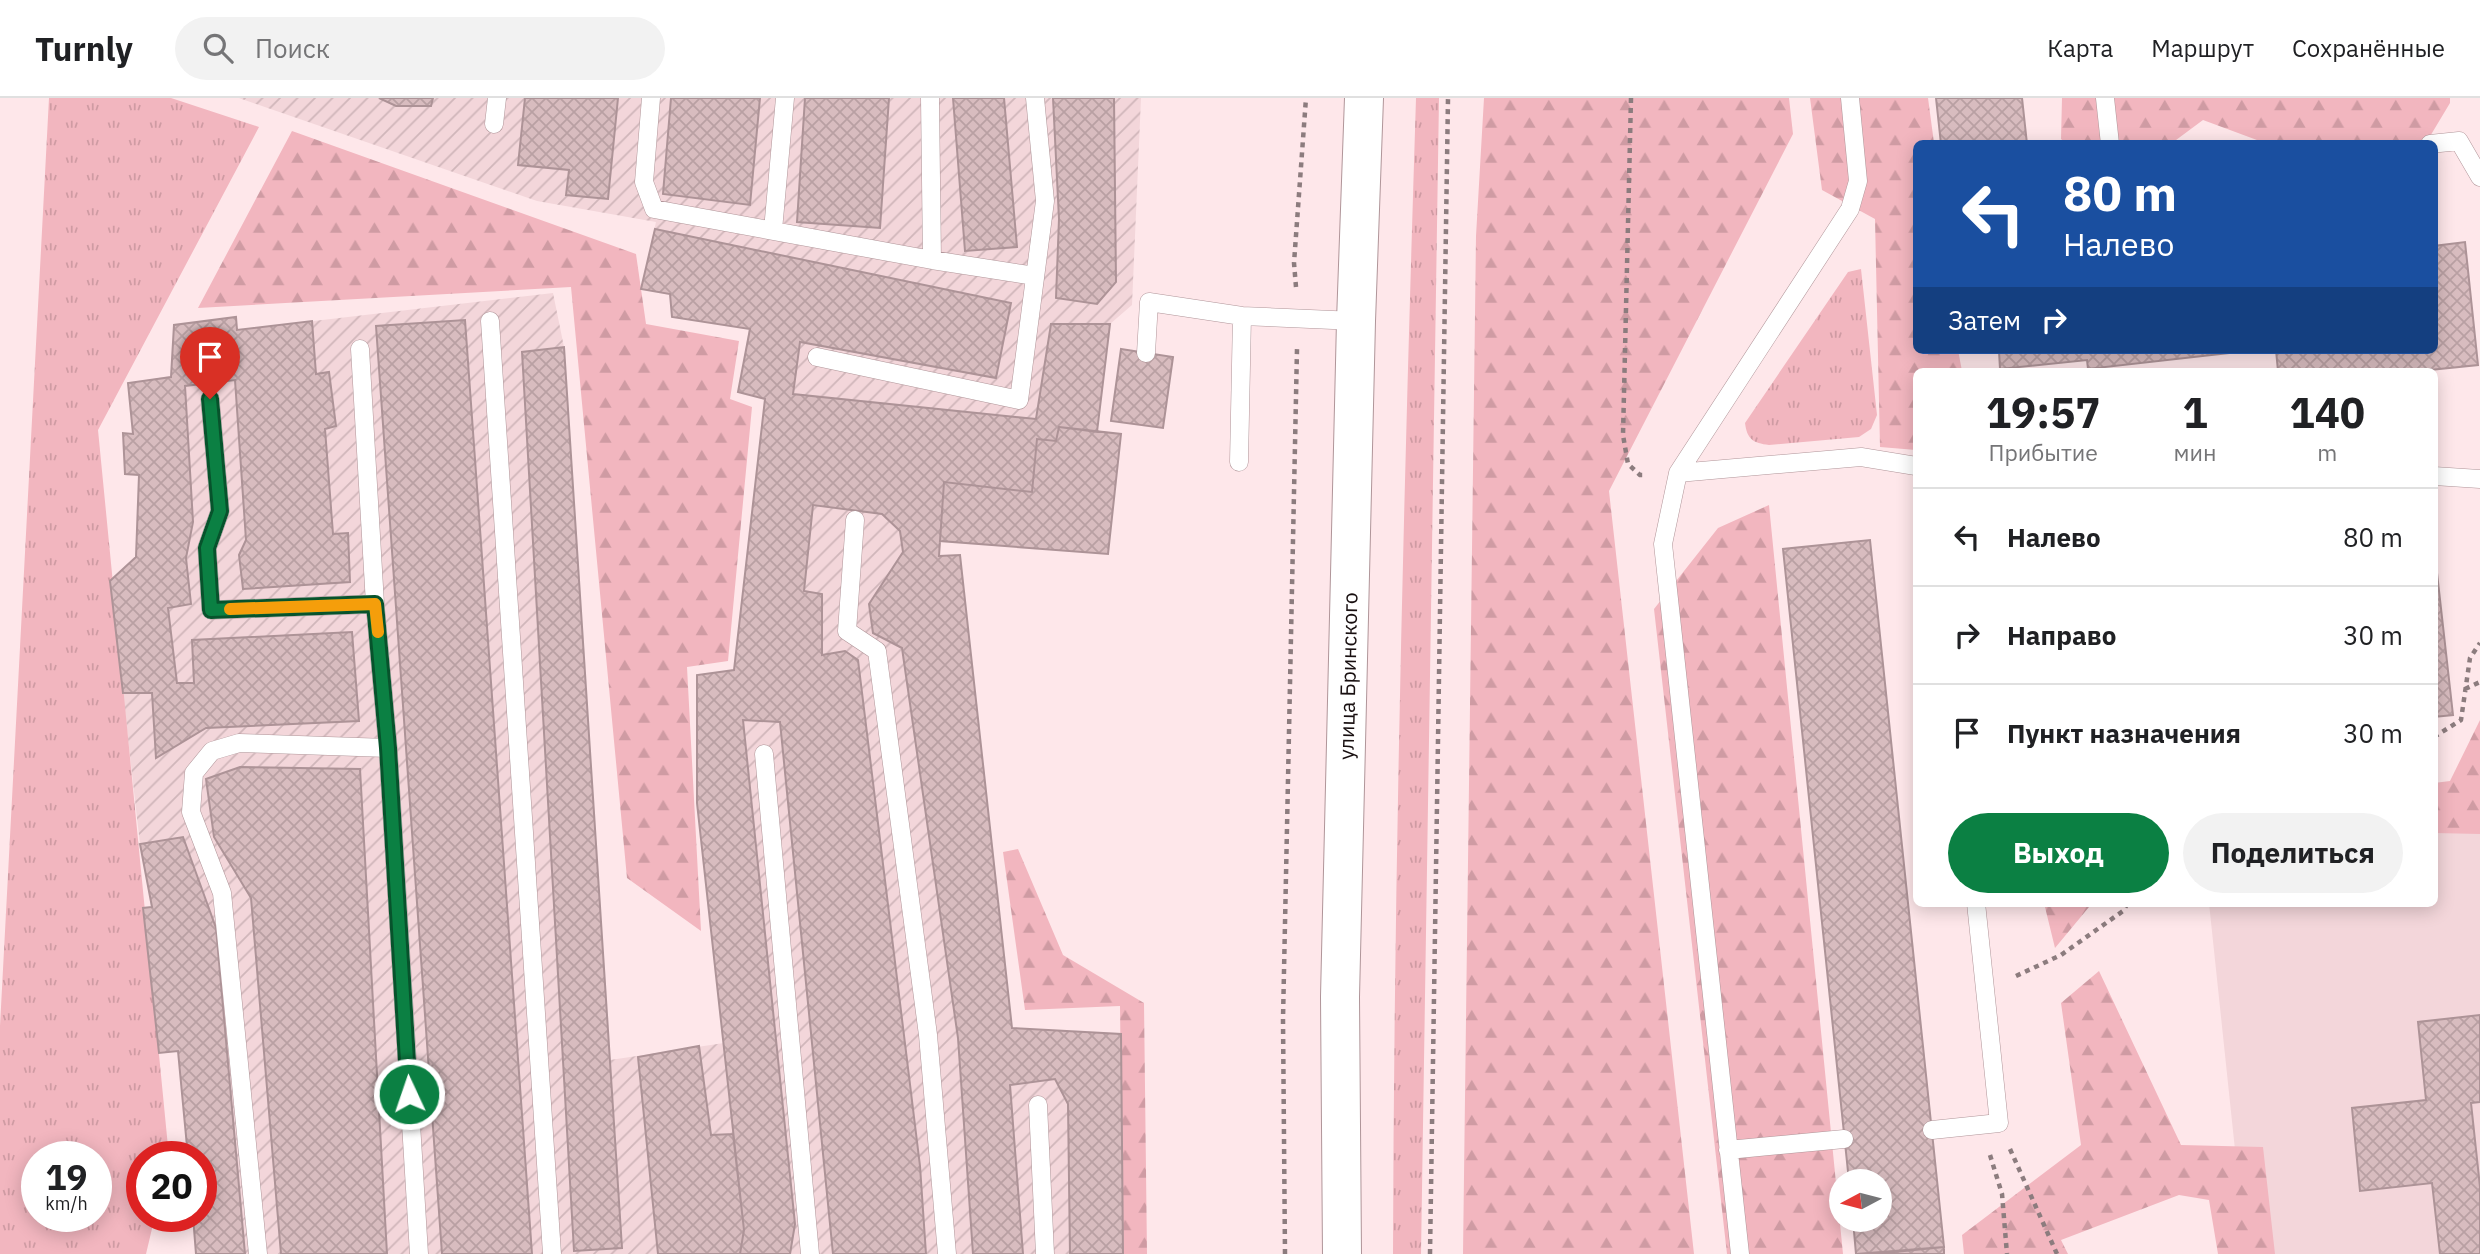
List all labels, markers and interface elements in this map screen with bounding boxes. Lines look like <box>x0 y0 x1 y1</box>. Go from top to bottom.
search box <box>175 17 665 80</box>
text: Turnly <box>35 27 133 70</box>
icon: search <box>199 29 237 67</box>
text: Поиск <box>255 31 330 65</box>
text: Карта <box>2047 32 2113 64</box>
text: Маршрут <box>2151 32 2254 64</box>
text: Сохранённые <box>2292 32 2445 64</box>
text: 80 m <box>2063 161 2177 224</box>
icon: left <box>1948 168 2039 259</box>
text: Налево <box>2063 223 2174 265</box>
icon: right <box>2035 301 2073 339</box>
text: Затем <box>1948 303 2021 337</box>
pin <box>180 327 240 399</box>
icon: arrive <box>191 338 229 376</box>
text: 19:57 <box>1986 385 2101 440</box>
text: 1 <box>2182 385 2208 440</box>
text: 140 <box>2289 385 2365 440</box>
text: Прибытие <box>1989 437 2098 467</box>
text: мин <box>2173 437 2217 467</box>
text: m <box>2317 437 2337 467</box>
icon: left <box>1948 518 1986 556</box>
text: Налево <box>2007 520 2101 554</box>
text: 80 m <box>2343 520 2403 554</box>
street label: улица Бринского <box>1332 592 1364 760</box>
icon: right <box>1948 616 1986 654</box>
text: Направо <box>2007 618 2116 652</box>
text: 30 m <box>2343 618 2403 652</box>
icon: arrive <box>1948 714 1986 752</box>
text: Пункт назначения <box>2007 716 2241 750</box>
text: 30 m <box>2343 716 2403 750</box>
button: Выход <box>1948 813 2169 893</box>
button: Поделиться <box>2183 813 2403 893</box>
position arrow <box>372 1057 446 1131</box>
speed limit sign: 20 <box>126 1141 217 1232</box>
text: 19 <box>45 1154 88 1200</box>
north arrow <box>1829 1169 1892 1232</box>
map controls <box>1829 1169 1892 1232</box>
text: km/h <box>45 1192 88 1215</box>

